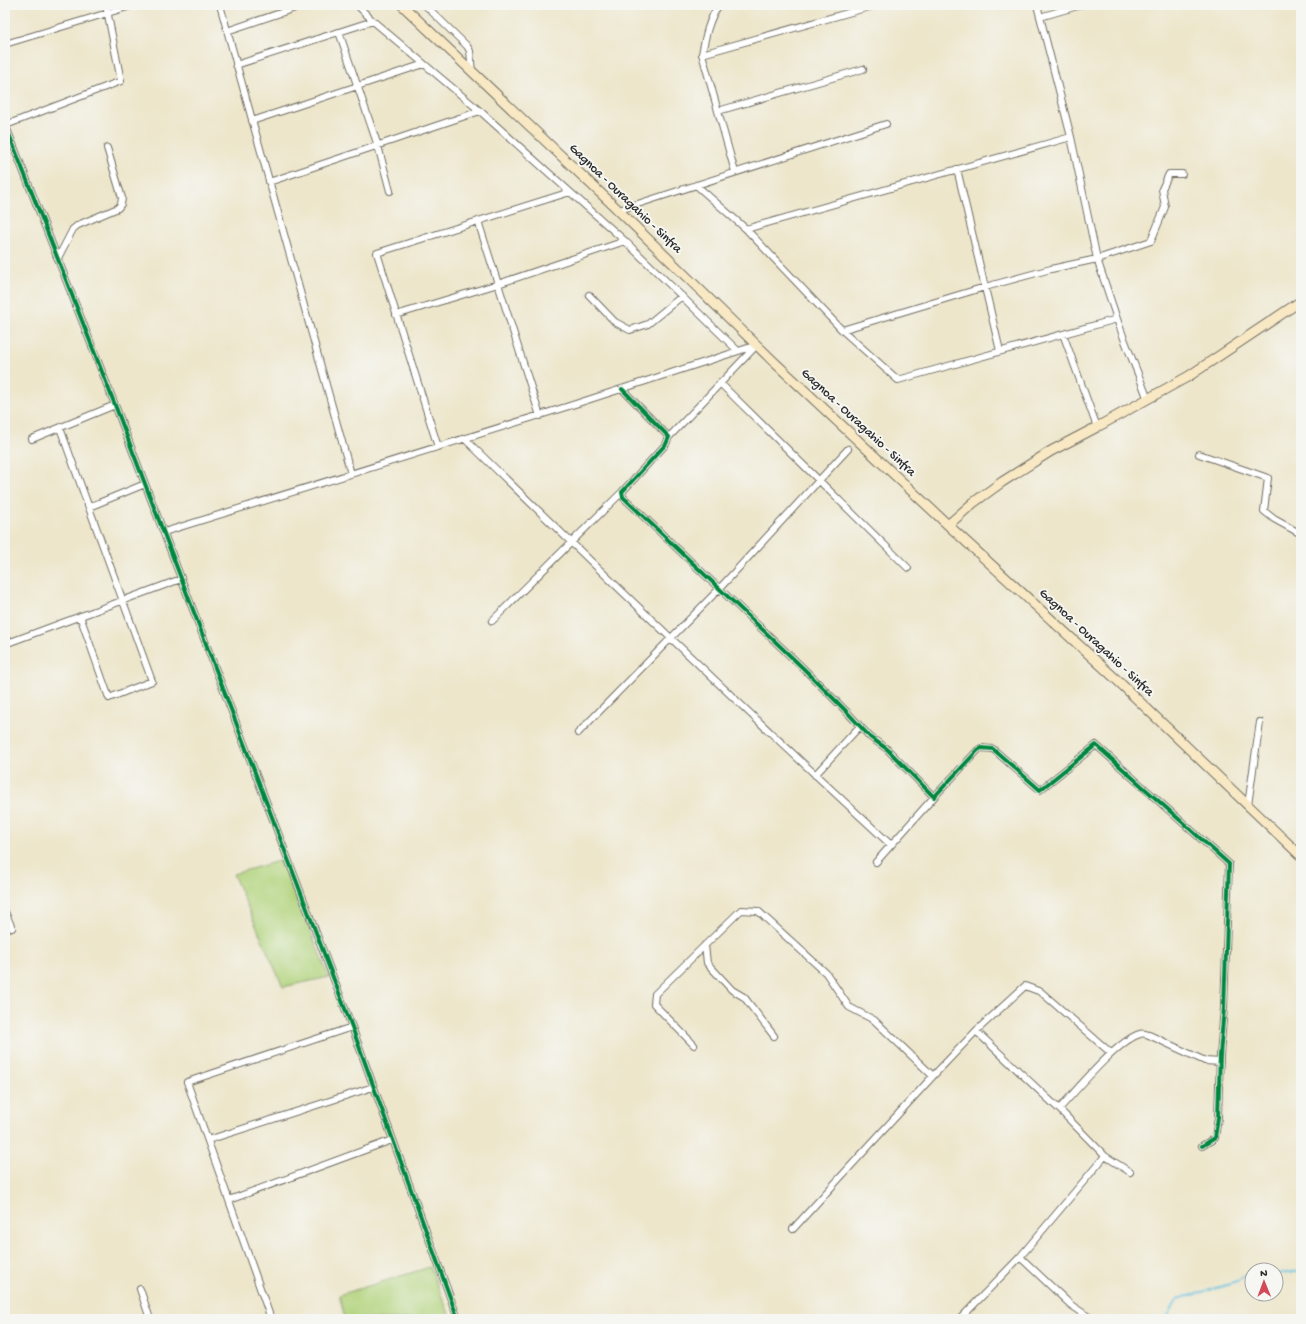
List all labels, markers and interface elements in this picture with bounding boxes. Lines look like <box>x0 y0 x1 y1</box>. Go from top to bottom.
street label: Gagnoa - Ouragahio - Sinfra <box>565 141 685 257</box>
street label: Gagnoa - Ouragahio - Sinfra <box>798 366 919 481</box>
street label: Gagnoa - Ouragahio - Sinfra <box>1036 586 1157 701</box>
north arrow <box>1244 1262 1284 1302</box>
text: N <box>1260 1268 1268 1280</box>

